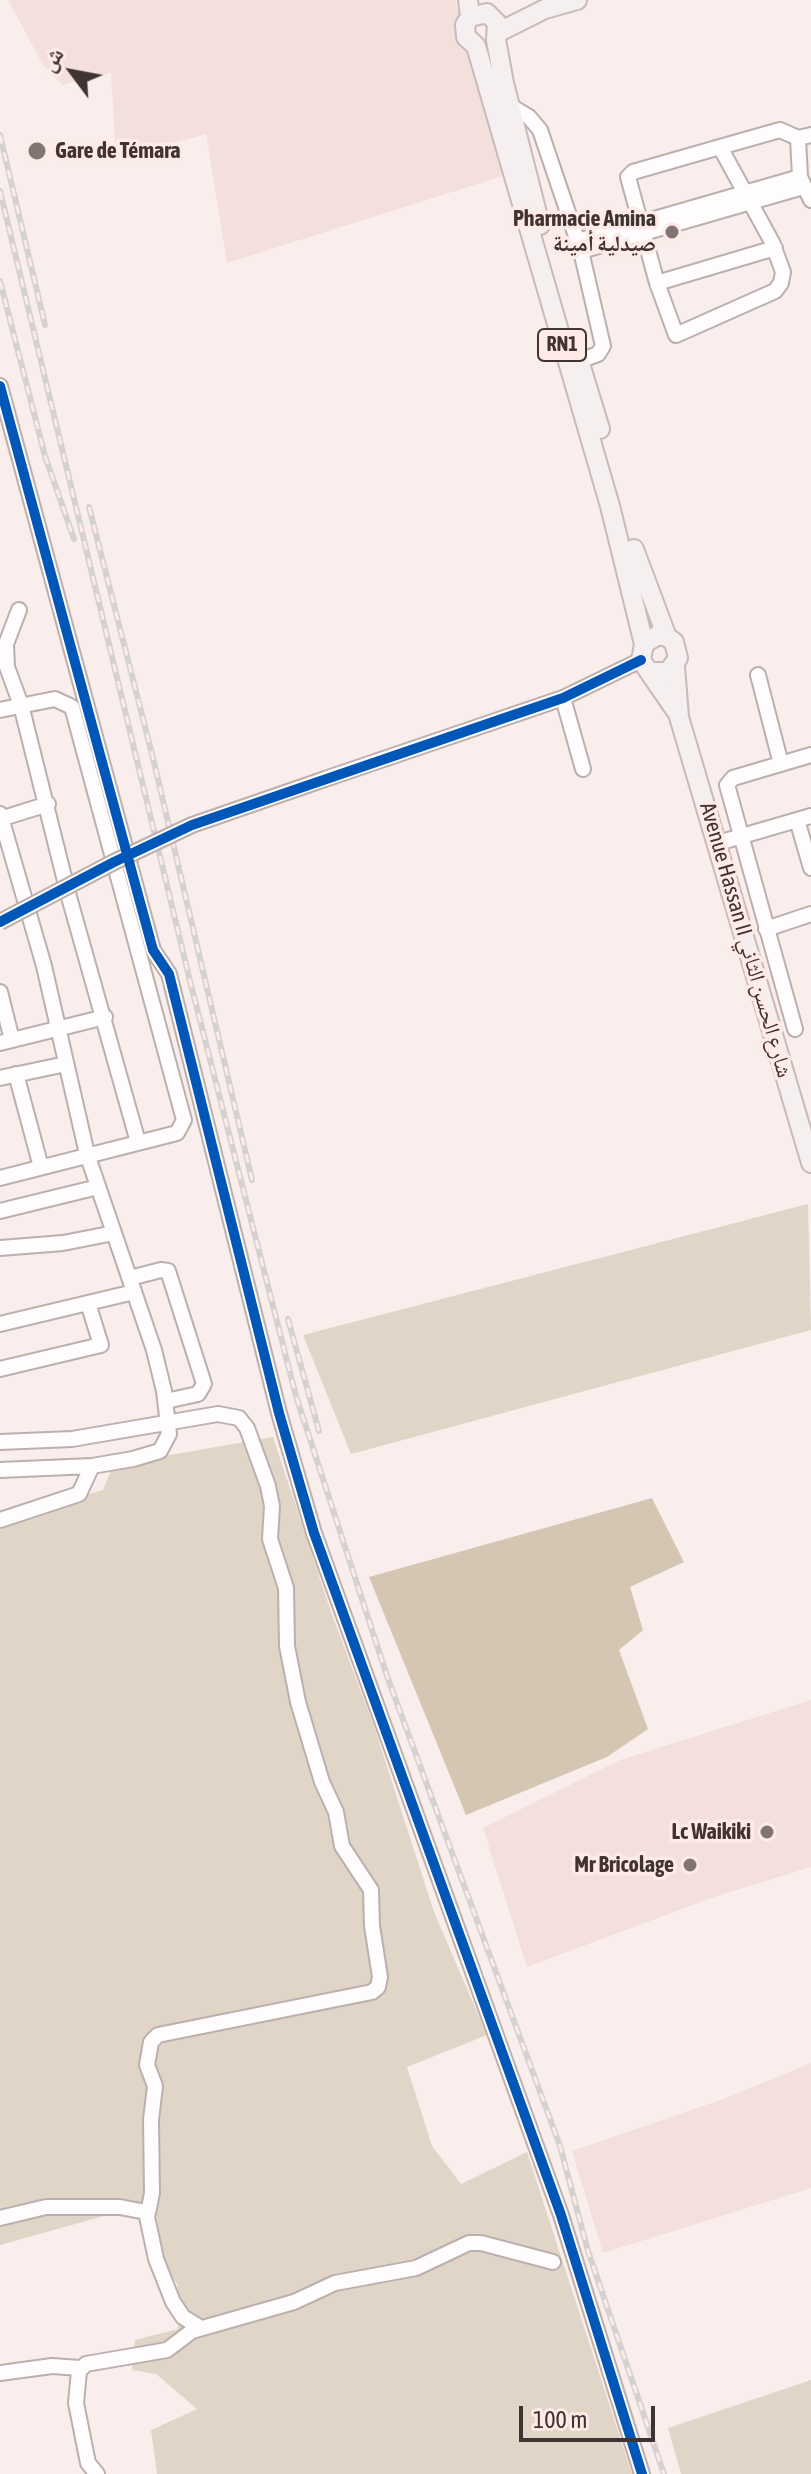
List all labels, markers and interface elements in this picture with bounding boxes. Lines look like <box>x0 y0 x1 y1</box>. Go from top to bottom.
north arrow <box>32 32 112 112</box>
text: ش <box>34 42 69 76</box>
place label: Gare de Témara <box>55 138 180 164</box>
marker: Gare de Témara <box>26 140 48 162</box>
place label: Pharmacie Amina صيدلية أمينة <box>513 206 656 258</box>
marker: Pharmacie Amina صيدلية أمينة <box>663 223 681 241</box>
road number: RN1 <box>538 329 586 361</box>
street label: Avenue Hassan II شارع الحسن الثاني <box>694 799 798 1081</box>
place label: Lc Waikiki <box>671 1819 751 1845</box>
marker: Lc Waikiki <box>758 1823 776 1841</box>
place label: Mr Bricolage <box>574 1852 674 1878</box>
marker: Mr Bricolage <box>681 1856 699 1874</box>
scale bar <box>523 2390 659 2440</box>
text: 100 m <box>533 2406 587 2433</box>

